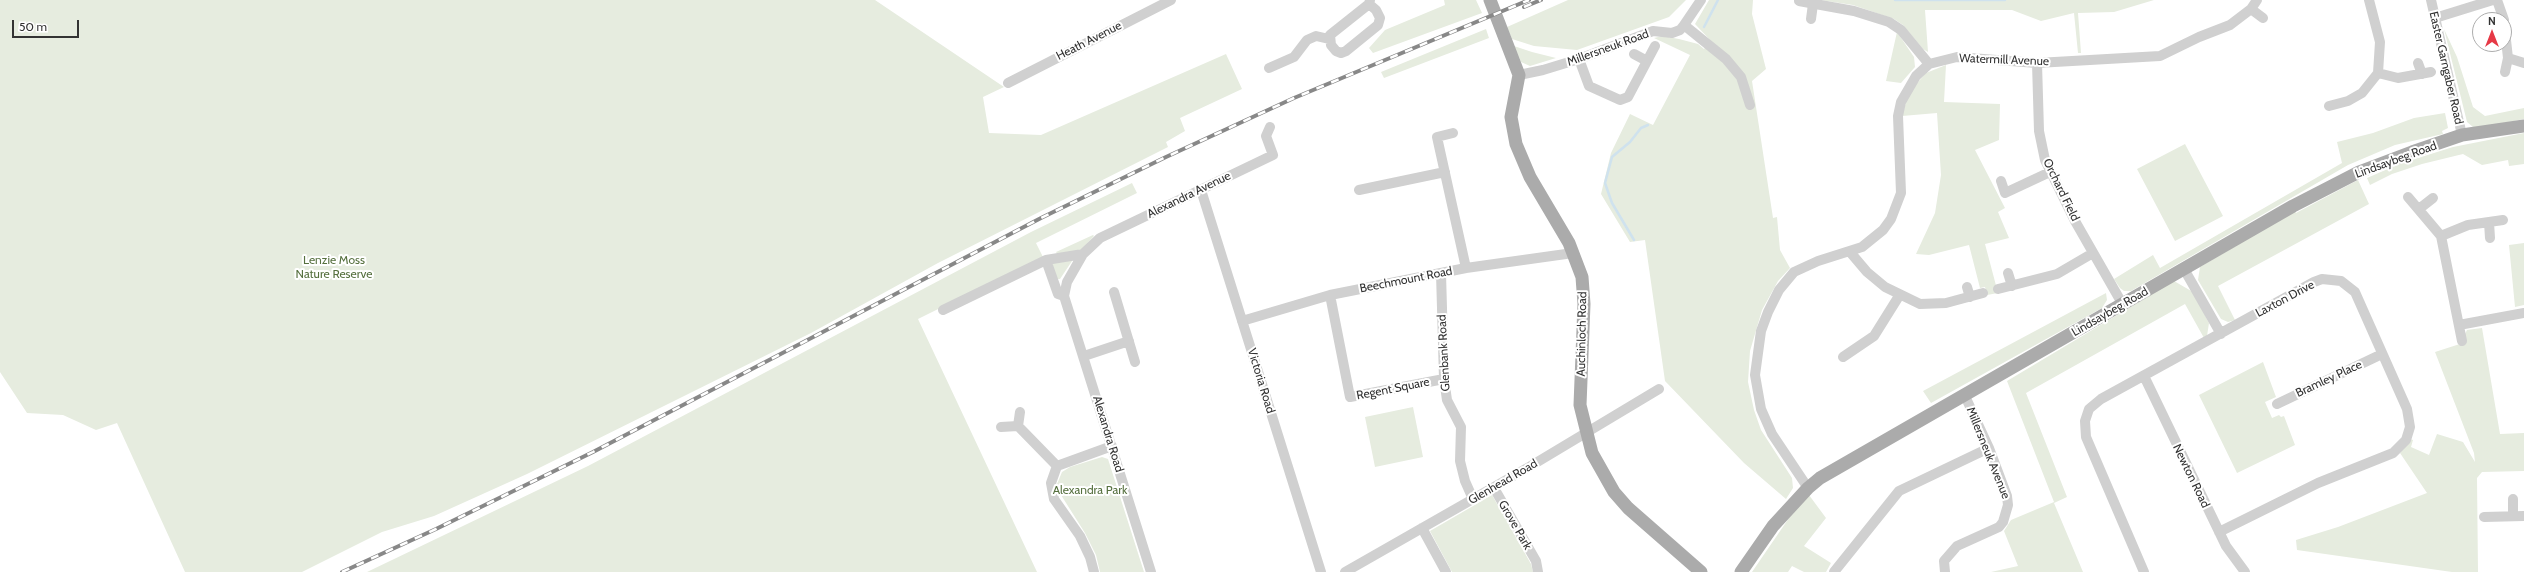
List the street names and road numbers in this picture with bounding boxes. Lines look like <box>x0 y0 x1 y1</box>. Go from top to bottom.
street label: Easter Garngaber Road <box>2426 10 2466 126</box>
street label: Heath Avenue <box>1054 18 1124 64</box>
street label: Millersneuk Road <box>1565 27 1651 69</box>
street label: Watermill Avenue <box>1959 51 2049 69</box>
street label: Lindsaybeg Road <box>2353 139 2439 181</box>
street label: Orchard Field <box>2040 156 2082 224</box>
street label: Alexandra Avenue <box>1145 169 1233 221</box>
street label: Beechmount Road <box>1358 264 1454 296</box>
street label: Laxton Drive <box>2253 278 2317 320</box>
street label: Lindsaybeg Road <box>2069 284 2151 340</box>
street label: Auchinloch Road <box>1574 291 1590 377</box>
street label: Glenbank Road <box>1435 314 1453 392</box>
street label: Victoria Road <box>1244 347 1278 415</box>
street label: Bramley Place <box>2294 357 2364 401</box>
street label: Regent Square <box>1355 375 1431 403</box>
street label: Alexandra Road <box>1090 394 1126 474</box>
street label: Millersneuk Avenue <box>1963 405 2013 501</box>
street label: Newton Road <box>2169 442 2213 510</box>
street label: Glenhead Road <box>1466 456 1540 508</box>
street label: Grove Park <box>1495 498 1535 552</box>

